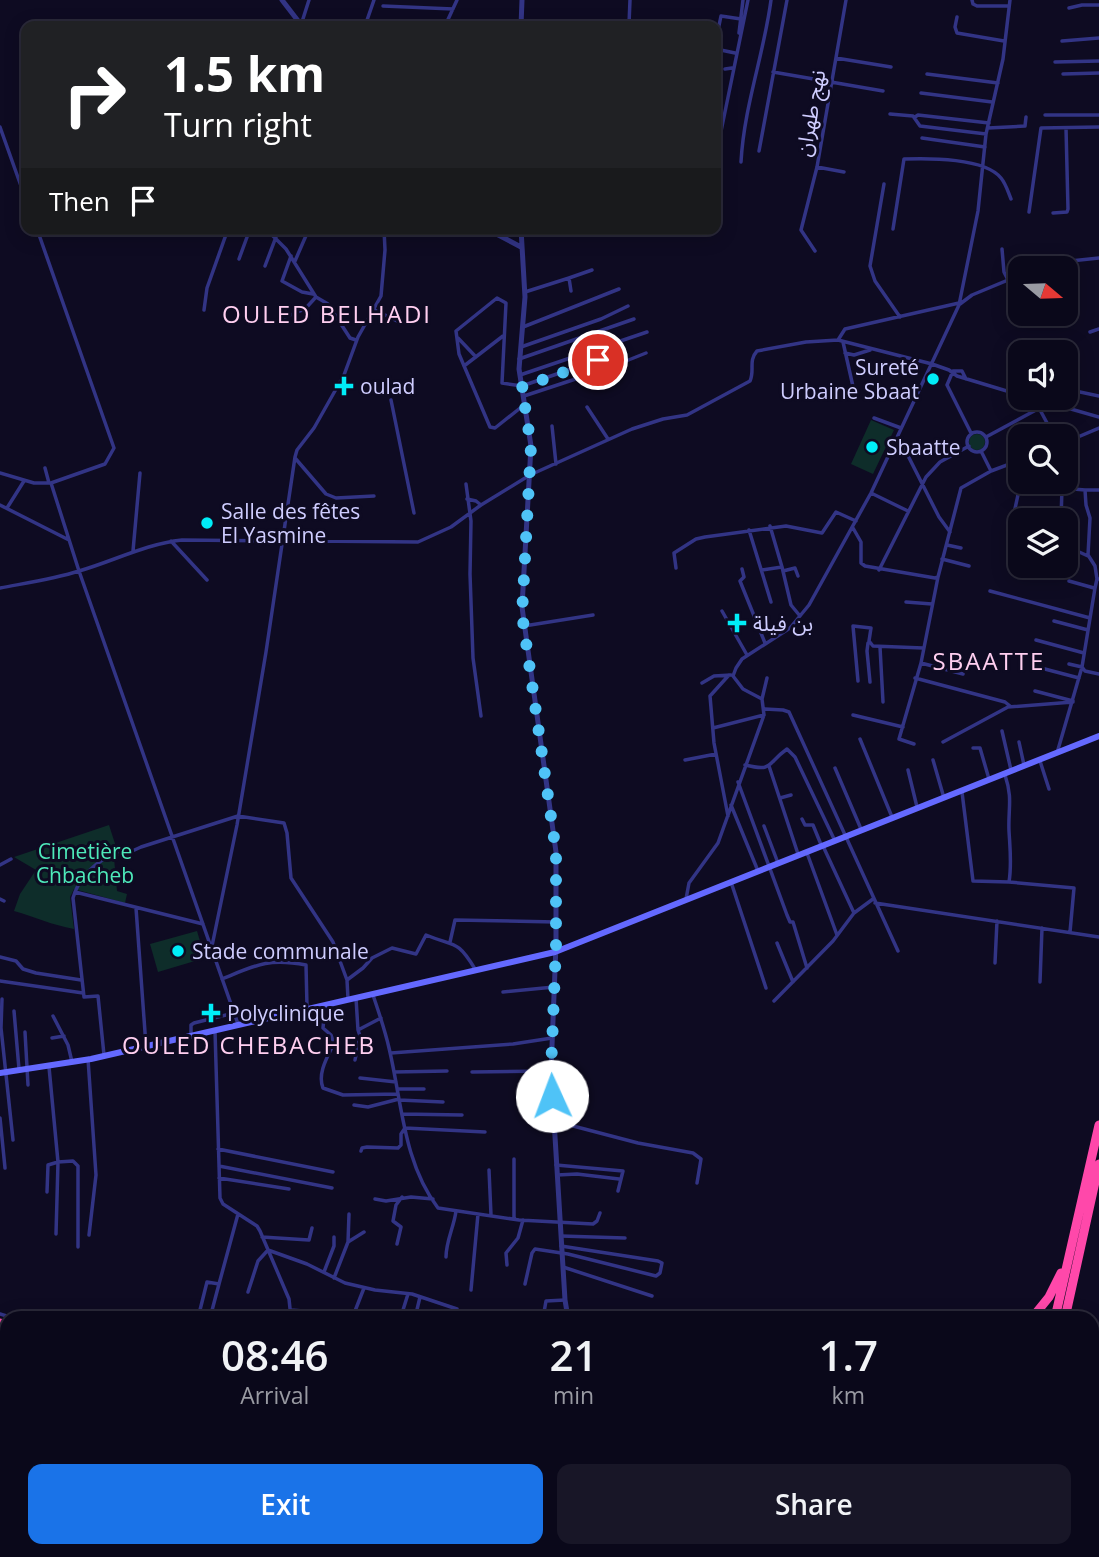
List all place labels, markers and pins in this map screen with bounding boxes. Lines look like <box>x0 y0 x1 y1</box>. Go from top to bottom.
pin <box>568 330 628 390</box>
place label: Sureté Urbaine Sbaat <box>780 353 919 405</box>
marker: Sureté Urbaine Sbaat <box>925 371 941 387</box>
place label: oulad <box>360 372 415 400</box>
marker: oulad <box>334 376 354 396</box>
place label: Sbaatte <box>886 433 960 461</box>
marker: Sbaatte <box>864 439 880 455</box>
place label: Salle des fêtes El Yasmine <box>221 497 360 549</box>
marker: Salle des fêtes El Yasmine <box>199 515 215 531</box>
place label: بن فيلة <box>753 609 813 637</box>
marker: بن فيلة <box>727 613 747 633</box>
place label: Stade communale <box>192 937 369 965</box>
marker: Stade communale <box>170 943 186 959</box>
place label: Polyclinique <box>227 999 344 1027</box>
marker: Polyclinique <box>201 1003 221 1023</box>

